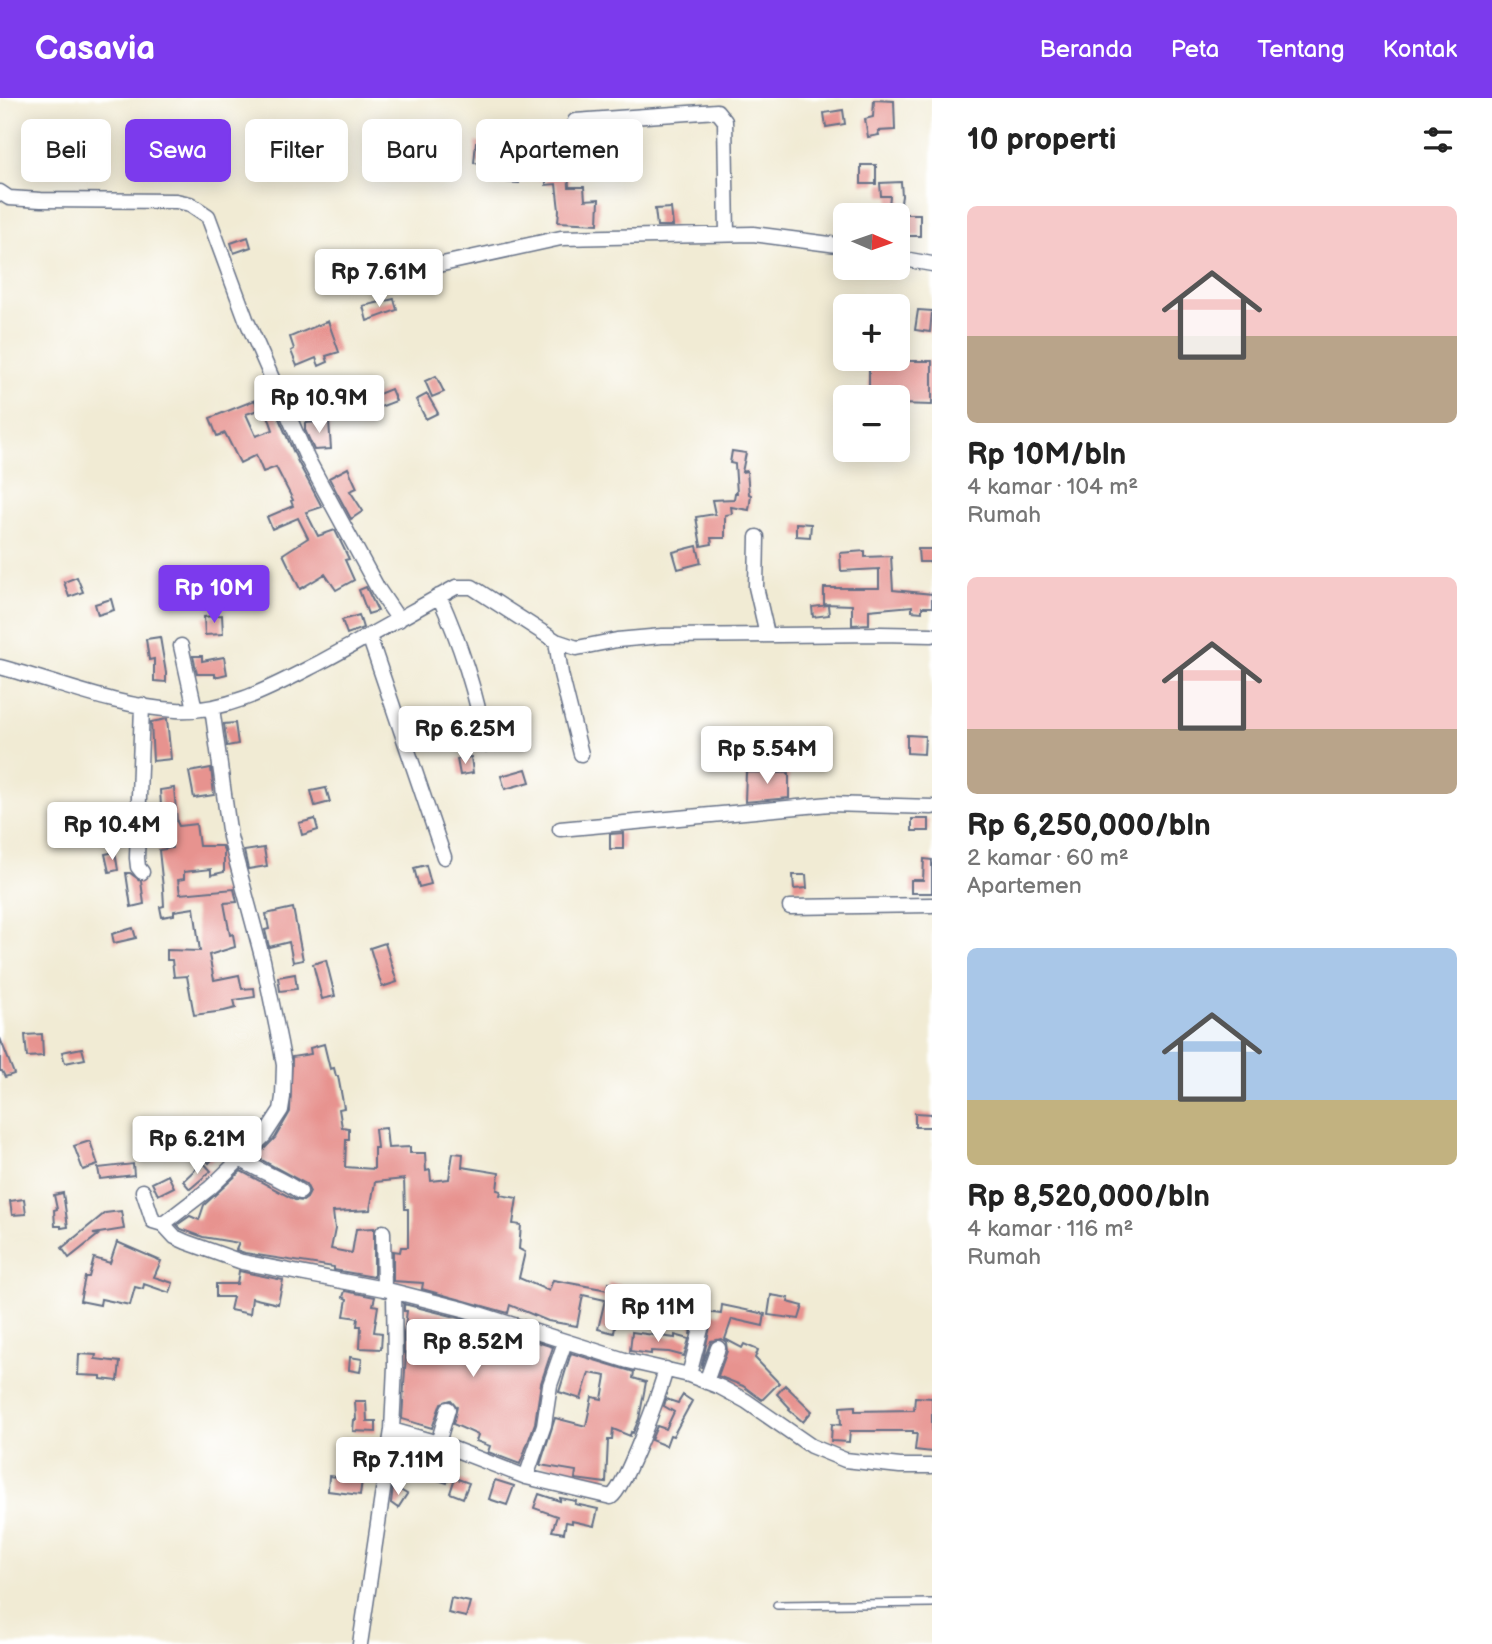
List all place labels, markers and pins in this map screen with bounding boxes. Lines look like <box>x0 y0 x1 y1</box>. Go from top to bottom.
pin: Rp 7.61M <box>307 250 451 309</box>
pin: Rp 10.9M <box>247 376 391 435</box>
pin: Rp 10M <box>157 566 271 625</box>
pin: Rp 6.25M <box>393 706 537 766</box>
pin: Rp 5.54M <box>695 726 839 786</box>
pin: Rp 10.4M <box>40 802 184 862</box>
pin: Rp 6.21M <box>125 1116 269 1176</box>
pin: Rp 11M <box>601 1284 715 1344</box>
pin: Rp 8.52M <box>401 1320 545 1379</box>
pin: Rp 7.11M <box>326 1438 470 1497</box>

